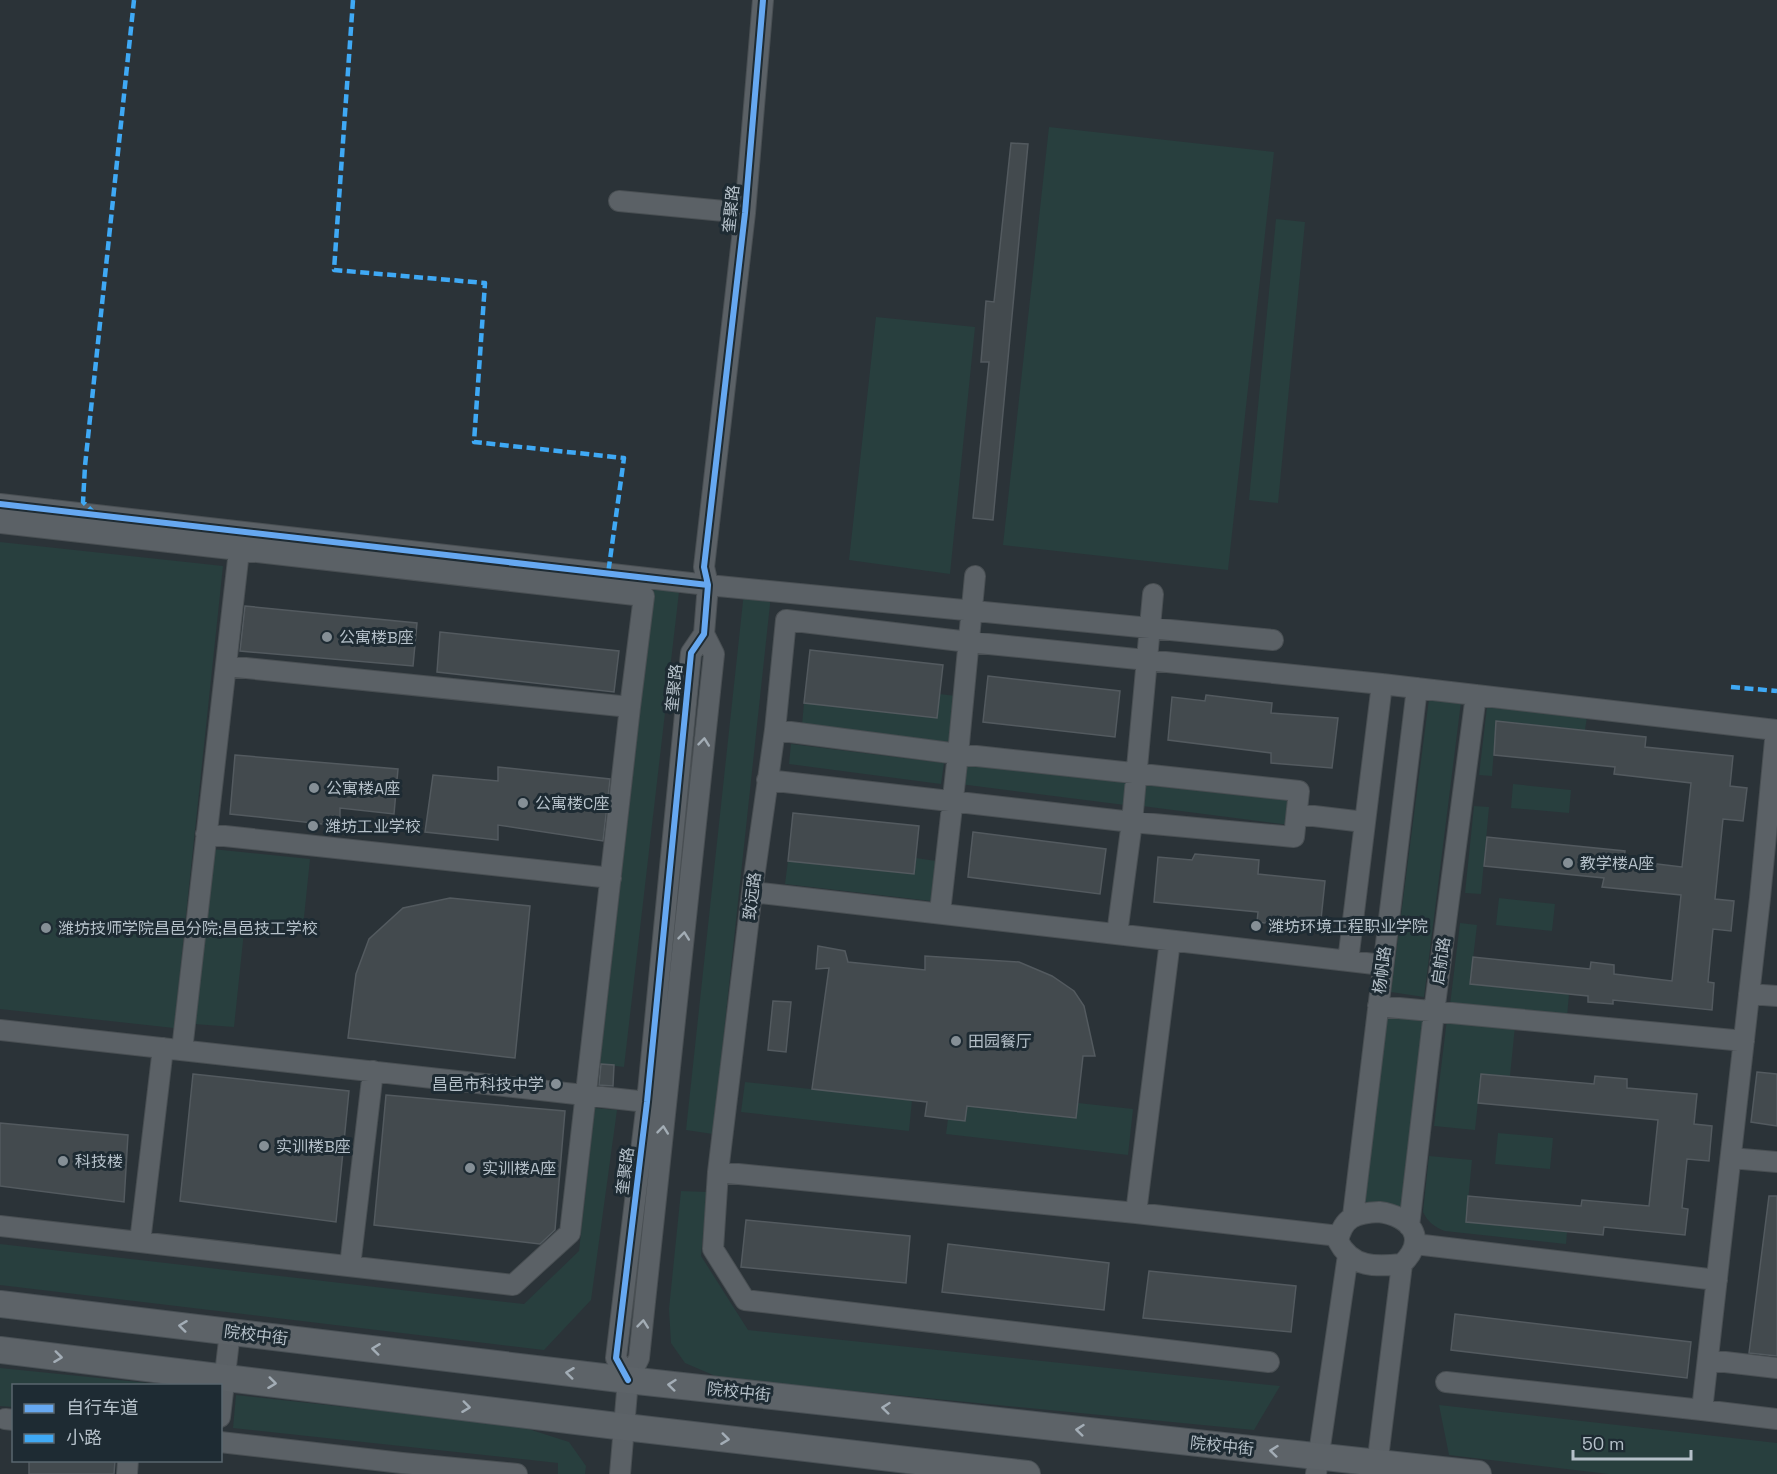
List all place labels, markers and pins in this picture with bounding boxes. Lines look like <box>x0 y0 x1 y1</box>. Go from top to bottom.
place label: 公寓楼B座 <box>339 627 414 648</box>
marker: 公寓楼B座 <box>320 630 334 644</box>
place label: 公寓楼A座 <box>326 778 400 799</box>
marker: 公寓楼A座 <box>307 781 321 795</box>
place label: 公寓楼C座 <box>535 793 609 814</box>
marker: 公寓楼C座 <box>516 796 530 810</box>
place label: 潍坊工业学校 <box>325 816 421 837</box>
marker: 潍坊工业学校 <box>306 819 320 833</box>
place label: 教学楼A座 <box>1580 853 1654 874</box>
marker: 教学楼A座 <box>1561 856 1575 870</box>
place label: 潍坊环境工程职业学院 <box>1268 916 1428 937</box>
place label: 潍坊技师学院昌邑分院;昌邑技工学校 <box>58 918 318 939</box>
marker: 潍坊环境工程职业学院 <box>1249 919 1263 933</box>
marker: 潍坊技师学院昌邑分院;昌邑技工学校 <box>39 921 53 935</box>
place label: 田园餐厅 <box>968 1031 1032 1052</box>
marker: 田园餐厅 <box>949 1034 963 1048</box>
place label: 昌邑市科技中学 <box>432 1074 544 1095</box>
marker: 昌邑市科技中学 <box>549 1077 563 1091</box>
place label: 实训楼B座 <box>276 1136 351 1157</box>
marker: 实训楼B座 <box>257 1139 271 1153</box>
place label: 科技楼 <box>75 1151 123 1172</box>
marker: 科技楼 <box>56 1154 70 1168</box>
place label: 实训楼A座 <box>482 1158 556 1179</box>
marker: 实训楼A座 <box>463 1161 477 1175</box>

